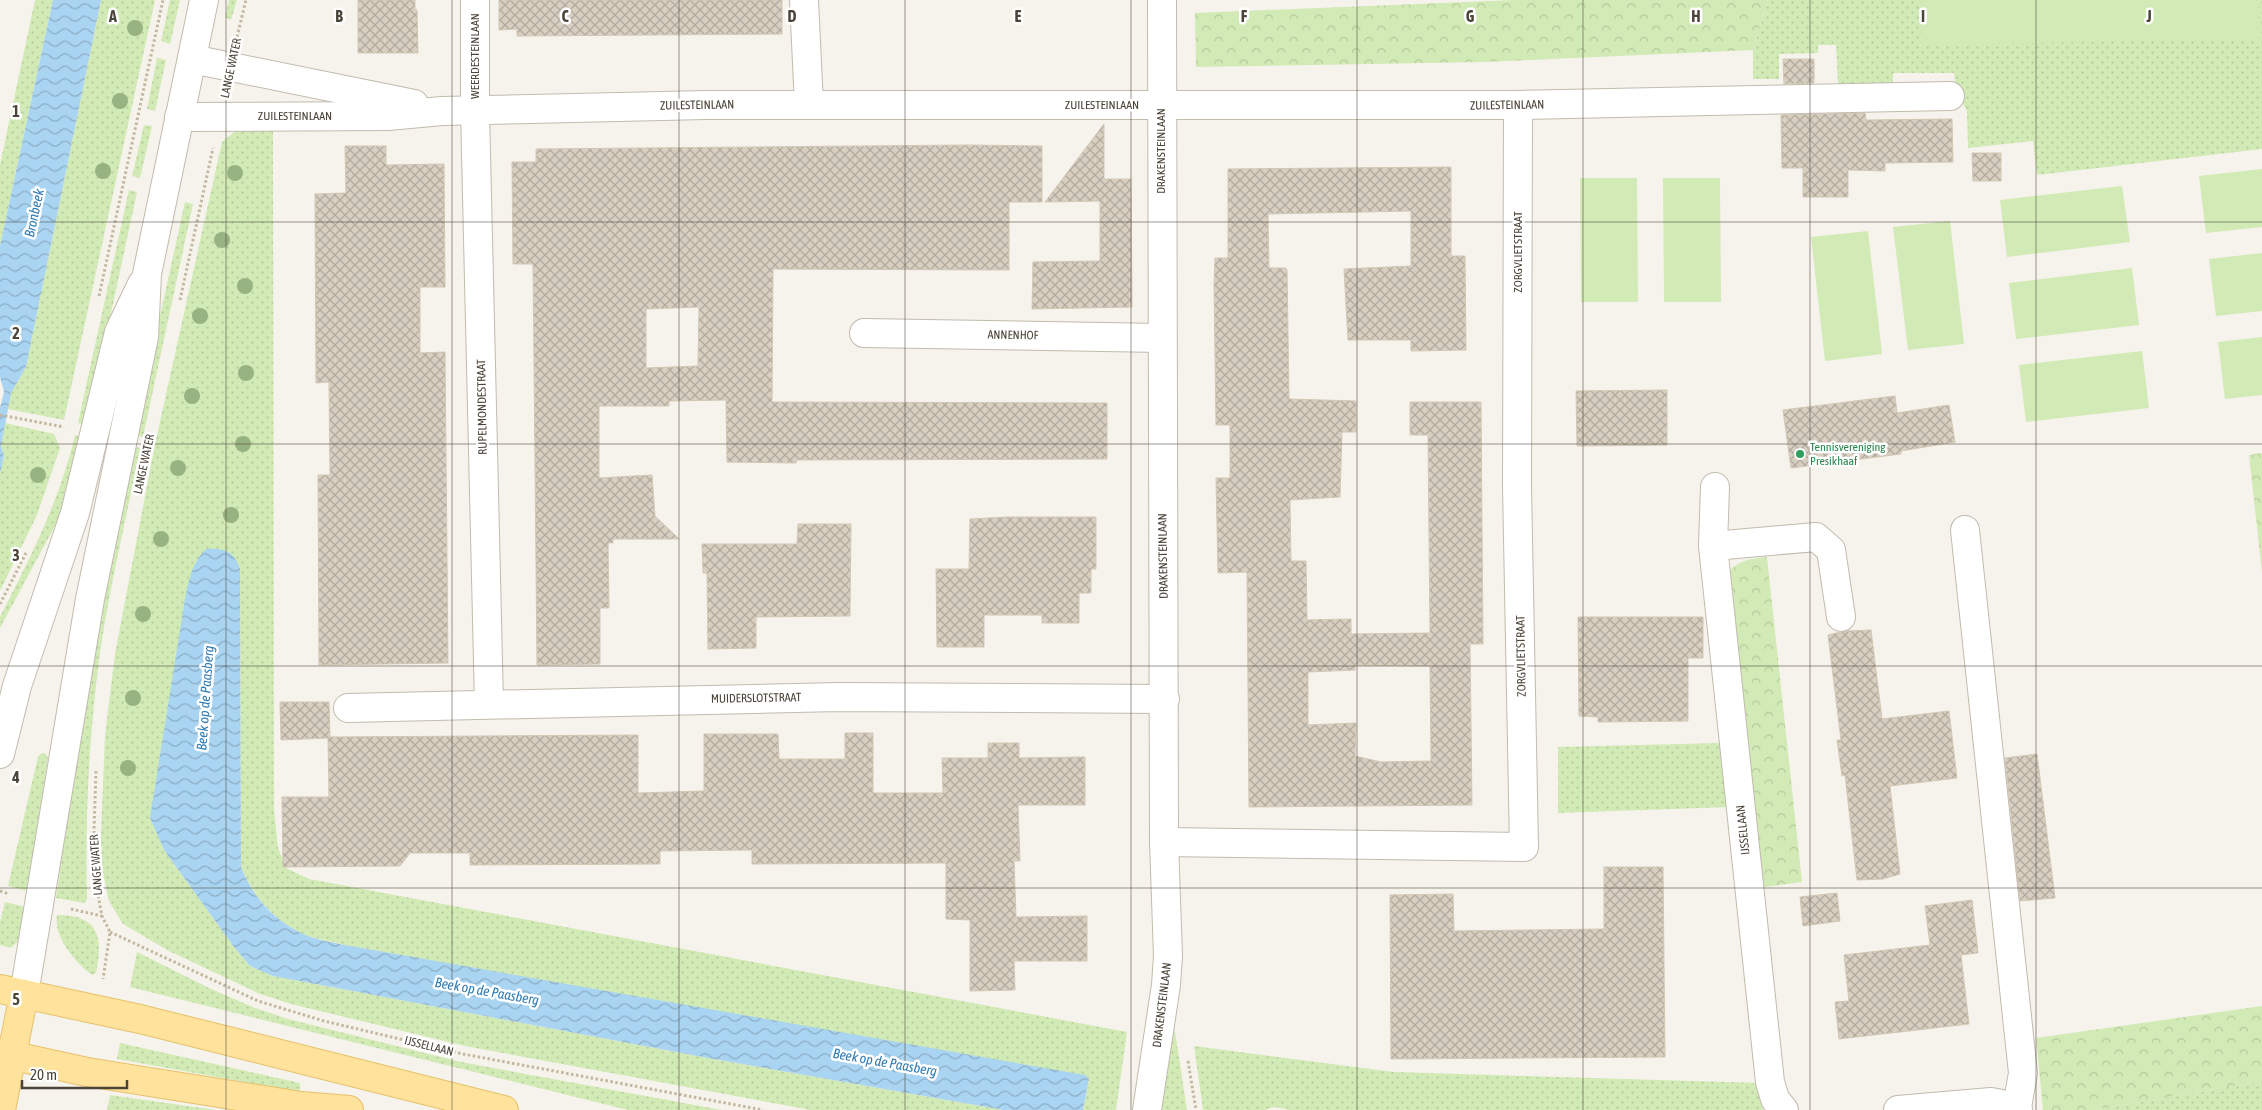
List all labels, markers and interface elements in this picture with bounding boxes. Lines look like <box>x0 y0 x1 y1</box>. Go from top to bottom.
text: A <box>108 7 117 25</box>
text: B <box>335 7 343 25</box>
text: C <box>561 7 569 25</box>
text: D <box>788 7 797 25</box>
text: E <box>1015 7 1022 25</box>
text: F <box>1241 7 1248 25</box>
text: G <box>1466 7 1475 25</box>
text: H <box>1691 7 1701 25</box>
text: I <box>1921 7 1925 25</box>
text: J <box>2145 7 2152 25</box>
street label: WEERDESTEINLAAN <box>468 13 482 99</box>
street label: LANGE WATER <box>218 37 244 99</box>
street label: ZUILESTEINLAAN <box>660 97 734 113</box>
street label: ZUILESTEINLAAN <box>1470 97 1544 113</box>
street label: ZUILESTEINLAAN <box>1065 98 1139 112</box>
text: 1 <box>12 102 20 120</box>
street label: DRAKENSTEINLAAN <box>1154 108 1168 194</box>
street label: ZUILESTEINLAAN <box>258 109 332 123</box>
water label: Bronbeek <box>21 187 47 239</box>
street label: ZORGVLIETSTRAAT <box>1511 211 1525 293</box>
text: 2 <box>12 324 20 342</box>
street label: ANNENHOF <box>987 328 1039 342</box>
street label: RUPELMONDESTRAAT <box>474 358 490 455</box>
street label: LANGE WATER <box>131 433 157 495</box>
place label: Tennisvereniging Presikhaaf <box>1810 440 1886 468</box>
marker: Tennisvereniging Presikhaaf <box>1794 448 1806 460</box>
street label: DRAKENSTEINLAAN <box>1155 513 1171 599</box>
text: 3 <box>12 546 20 564</box>
street label: ZORGVLIETSTRAAT <box>1513 614 1529 697</box>
water label: Beek op de Paasberg <box>193 645 217 751</box>
street label: MUIDERSLOTSTRAAT <box>711 690 802 706</box>
text: 4 <box>11 768 20 786</box>
street label: IJSSELLAAN <box>1733 804 1753 856</box>
street label: LANGE WATER <box>87 834 105 896</box>
street label: DRAKENSTEINLAAN <box>1150 962 1174 1048</box>
water label: Beek op de Paasberg <box>434 974 540 1008</box>
text: 5 <box>12 990 20 1008</box>
street label: IJSSELLAAN <box>403 1033 455 1059</box>
water label: Beek op de Paasberg <box>832 1045 938 1079</box>
scale bar <box>22 1058 128 1090</box>
text: 20 m <box>30 1066 57 1083</box>

